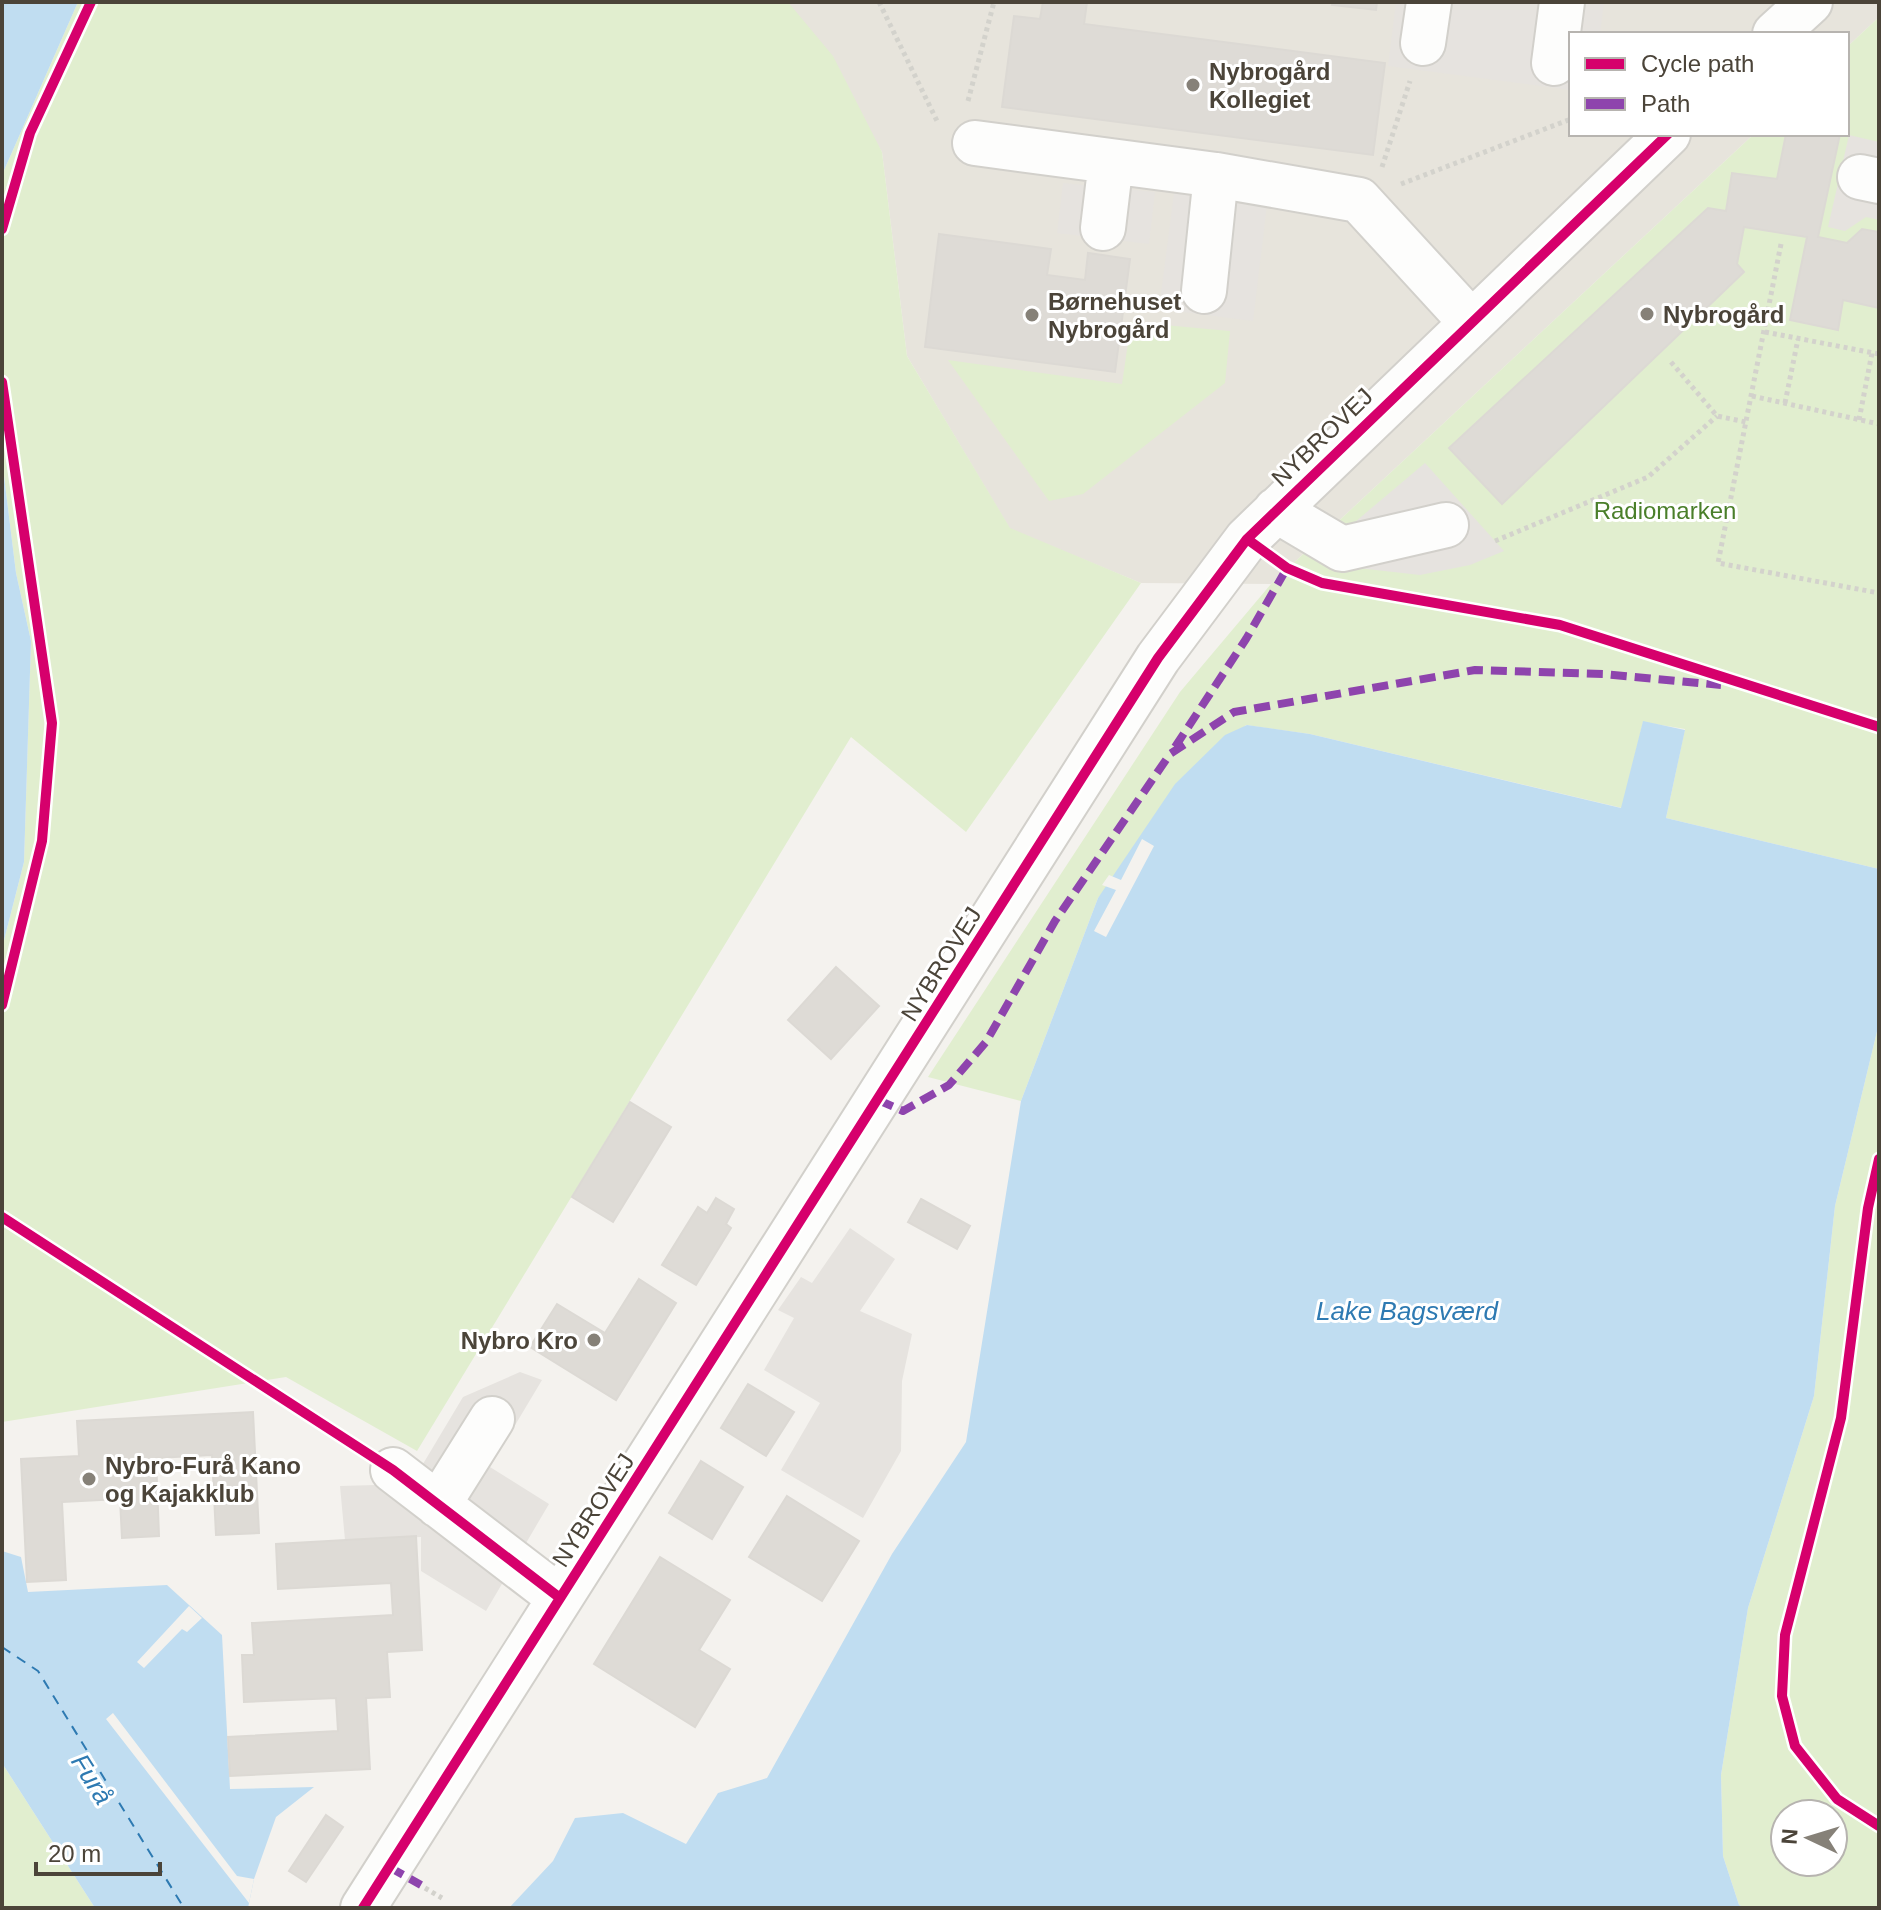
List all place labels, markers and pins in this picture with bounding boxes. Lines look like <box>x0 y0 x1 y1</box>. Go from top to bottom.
place label: Nybrogård Kollegiet <box>1209 58 1330 113</box>
marker: Nybrogård Kollegiet <box>1184 76 1202 94</box>
place label: Børnehuset Nybrogård <box>1048 288 1181 343</box>
place label: Nybrogård <box>1663 301 1784 328</box>
marker: Nybrogård <box>1638 305 1656 323</box>
marker: Børnehuset Nybrogård <box>1023 306 1041 324</box>
place label: Nybro Kro <box>461 1327 578 1354</box>
marker: Nybro Kro <box>585 1331 603 1349</box>
place label: Nybro-Furå Kano og Kajakklub <box>105 1452 301 1507</box>
marker: Nybro-Furå Kano og Kajakklub <box>80 1470 98 1488</box>

